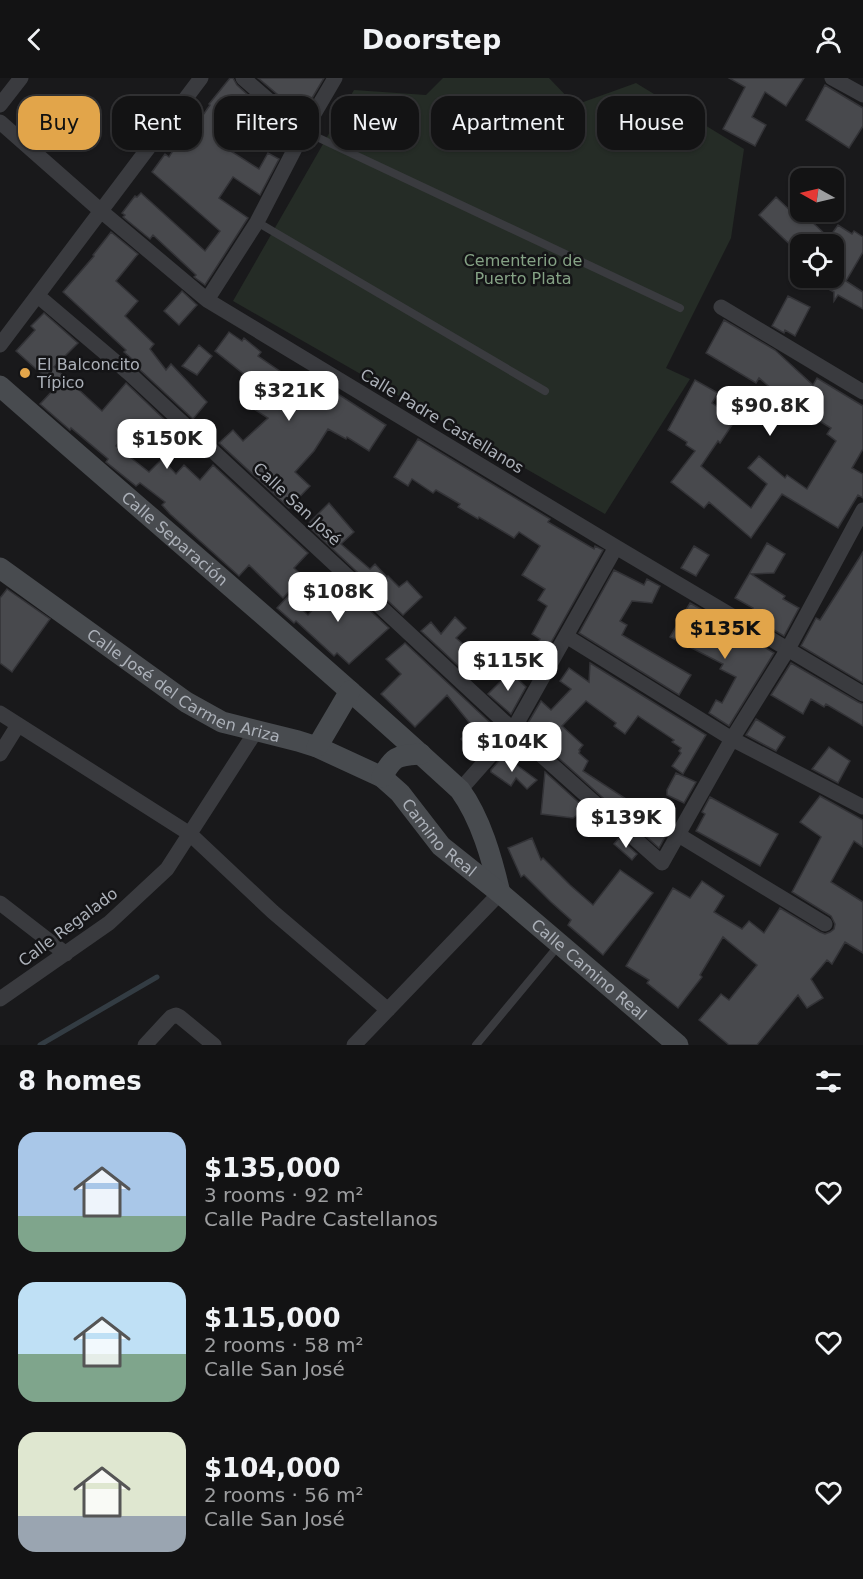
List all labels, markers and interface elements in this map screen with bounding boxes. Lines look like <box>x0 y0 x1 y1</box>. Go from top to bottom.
icon: back <box>18 23 51 56</box>
icon: person <box>812 23 845 56</box>
text: Doorstep <box>362 24 501 55</box>
chip: Buy <box>18 96 100 150</box>
chip: Rent <box>112 96 202 150</box>
chip: Filters <box>214 96 319 150</box>
chip: New <box>331 96 419 150</box>
chip: Apartment <box>431 96 585 150</box>
chip: House <box>597 96 705 150</box>
north arrow <box>790 168 844 222</box>
map controls <box>790 168 844 288</box>
button: locate <box>790 234 844 288</box>
park label: Cementerio de Puerto Plata <box>464 251 582 288</box>
place label: El Balconcito Típico <box>36 355 140 392</box>
street label: Calle Padre Castellanos <box>357 365 527 477</box>
marker: El Balconcito Típico <box>18 366 32 380</box>
pin: $321K <box>247 371 331 422</box>
text: $321K <box>253 378 325 402</box>
pin: $90.8K <box>721 386 819 437</box>
text: $90.8K <box>731 393 809 417</box>
pin: $150K <box>125 419 209 470</box>
text: $150K <box>131 426 203 450</box>
street label: Calle San José <box>249 459 345 549</box>
street label: Calle Separación <box>118 487 232 589</box>
pin: $108K <box>296 572 380 623</box>
text: $108K <box>302 579 374 603</box>
pin: $135K <box>683 609 767 660</box>
text: $135K <box>689 616 761 640</box>
street label: Calle José del Carmen Ariza <box>84 624 282 746</box>
pin: $115K <box>466 641 550 692</box>
text: $115K <box>472 648 544 672</box>
pin: $104K <box>470 722 554 773</box>
text: $104K <box>476 729 548 753</box>
street label: Camino Real <box>398 795 480 880</box>
pin: $139K <box>584 798 668 849</box>
text: $139K <box>590 805 662 829</box>
street label: Calle Regalado <box>15 884 121 970</box>
street label: Calle Camino Real <box>528 915 651 1024</box>
icon: filters <box>812 1065 845 1098</box>
text: 8 homes <box>18 1066 142 1096</box>
text: $135,000 <box>204 1153 341 1183</box>
icon: home <box>66 1156 138 1228</box>
icon: heart <box>812 1176 845 1209</box>
text: 3 rooms · 92 m² <box>204 1183 364 1207</box>
text: Calle Padre Castellanos <box>204 1207 438 1231</box>
text: $115,000 <box>204 1303 341 1333</box>
icon: home <box>66 1306 138 1378</box>
icon: heart <box>812 1326 845 1359</box>
text: 2 rooms · 58 m² <box>204 1333 364 1357</box>
text: Calle San José <box>204 1357 345 1381</box>
text: $104,000 <box>204 1453 341 1483</box>
icon: home <box>66 1456 138 1528</box>
icon: heart <box>812 1476 845 1509</box>
text: 2 rooms · 56 m² <box>204 1483 364 1507</box>
text: Calle San José <box>204 1507 345 1531</box>

